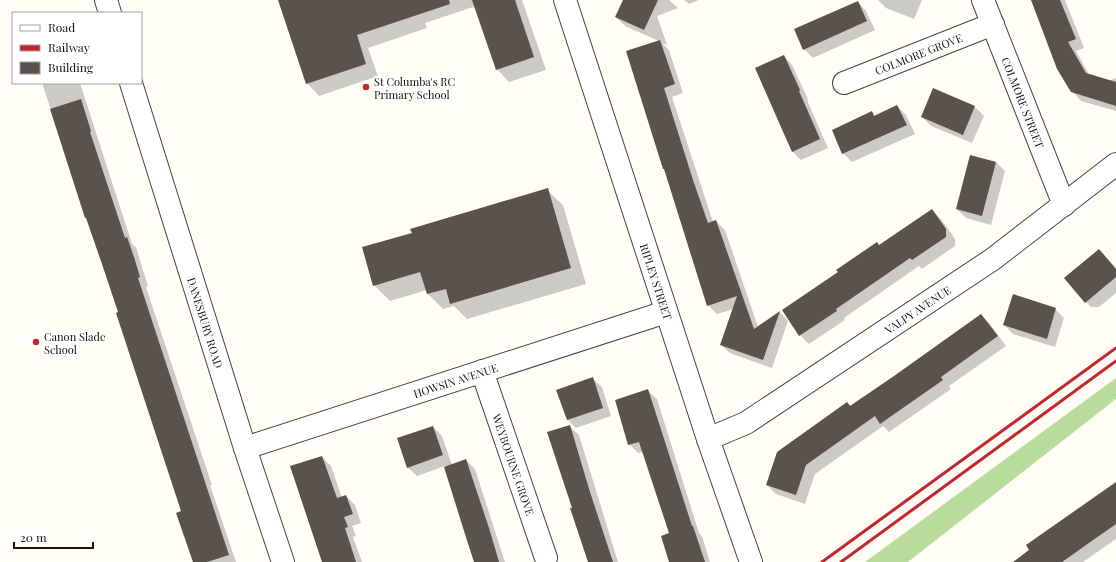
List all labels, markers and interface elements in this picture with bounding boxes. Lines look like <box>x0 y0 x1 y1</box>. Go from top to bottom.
legend <box>12 12 142 84</box>
text: Road <box>48 19 75 35</box>
street label: COLMORE GROVE <box>872 29 965 78</box>
text: Railway <box>48 39 90 55</box>
street label: COLMORE STREET <box>999 55 1048 150</box>
text: Building <box>48 59 94 75</box>
place label: St Columba's RC Primary School <box>374 74 455 102</box>
marker: St Columba's RC Primary School <box>361 82 371 92</box>
street label: RIPLEY STREET <box>637 241 676 322</box>
street label: DANESBURY ROAD <box>185 275 227 370</box>
street label: VALPY AVENUE <box>881 282 954 337</box>
place label: Canon Slade School <box>44 329 106 357</box>
marker: Canon Slade School <box>31 337 41 347</box>
street label: HOWSIN AVENUE <box>411 359 500 401</box>
street label: WEYBOURNE GROVE <box>489 411 538 518</box>
scale bar <box>14 524 93 550</box>
text: 20 m <box>20 529 47 545</box>

